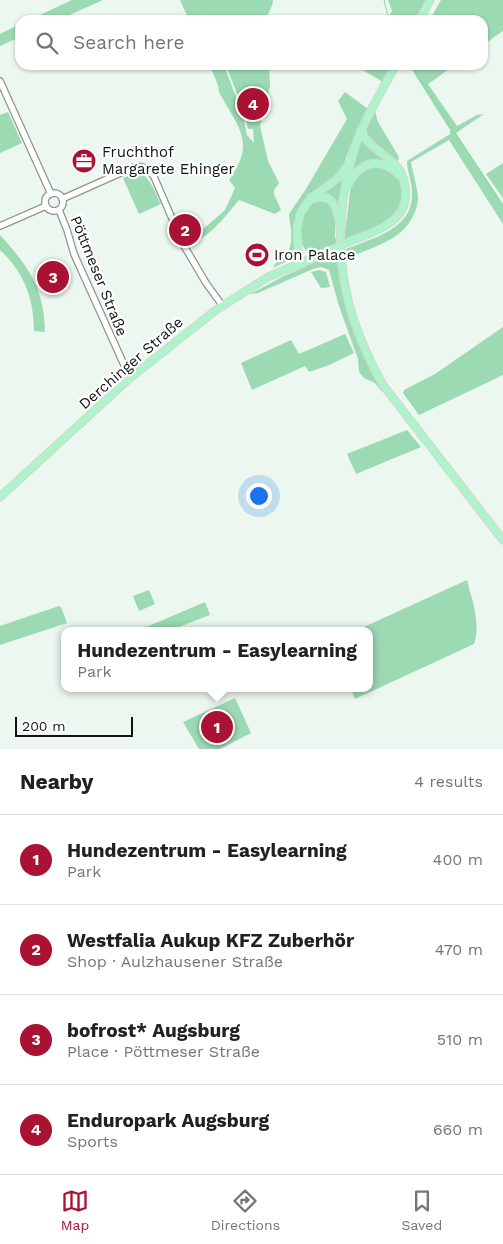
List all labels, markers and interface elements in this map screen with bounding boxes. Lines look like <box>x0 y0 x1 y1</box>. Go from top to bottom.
search box <box>15 15 488 70</box>
icon: search <box>33 29 61 57</box>
text: Search here <box>73 31 184 54</box>
pin: 4 <box>237 85 269 123</box>
place label: Fruchthof Margarete Ehinger <box>102 143 235 178</box>
office icon: Fruchthof Margarete Ehinger <box>71 148 97 174</box>
pin: 2 <box>169 211 201 249</box>
street label: Pöttmeser Straße <box>67 213 131 339</box>
sports icon: Iron Palace <box>244 242 270 268</box>
place label: Iron Palace <box>274 246 355 264</box>
pin: 3 <box>37 258 69 296</box>
street label: Derchinger Straße <box>75 313 187 413</box>
your location <box>246 483 272 509</box>
popup <box>61 627 373 692</box>
text: Hundezentrum - Easylearning <box>77 639 357 662</box>
text: Park <box>77 662 112 681</box>
pin: 1 <box>201 708 233 746</box>
scale bar <box>15 714 132 737</box>
text: 200 m <box>22 718 66 734</box>
text: Nearby <box>20 769 93 794</box>
text: 4 results <box>414 772 483 791</box>
text: Hundezentrum - Easylearning <box>67 839 347 862</box>
text: 1 <box>33 850 39 869</box>
text: 400 m <box>433 850 483 869</box>
text: Park <box>67 862 101 881</box>
text: Westfalia Aukup KFZ Zuberhör <box>67 929 354 952</box>
text: 2 <box>31 940 41 959</box>
text: 470 m <box>435 940 483 959</box>
text: Shop · Aulzhausener Straße <box>67 952 283 971</box>
text: bofrost* Augsburg <box>67 1019 240 1042</box>
text: 3 <box>31 1030 41 1049</box>
text: 510 m <box>437 1030 483 1049</box>
text: Place · Pöttmeser Straße <box>67 1042 260 1061</box>
text: Enduropark Augsburg <box>67 1109 269 1132</box>
text: 4 <box>31 1120 41 1139</box>
text: 660 m <box>433 1120 483 1139</box>
text: Sports <box>67 1132 118 1151</box>
tab: Map <box>61 1187 89 1233</box>
tab: Directions <box>211 1187 280 1233</box>
tab: Saved <box>402 1187 442 1233</box>

